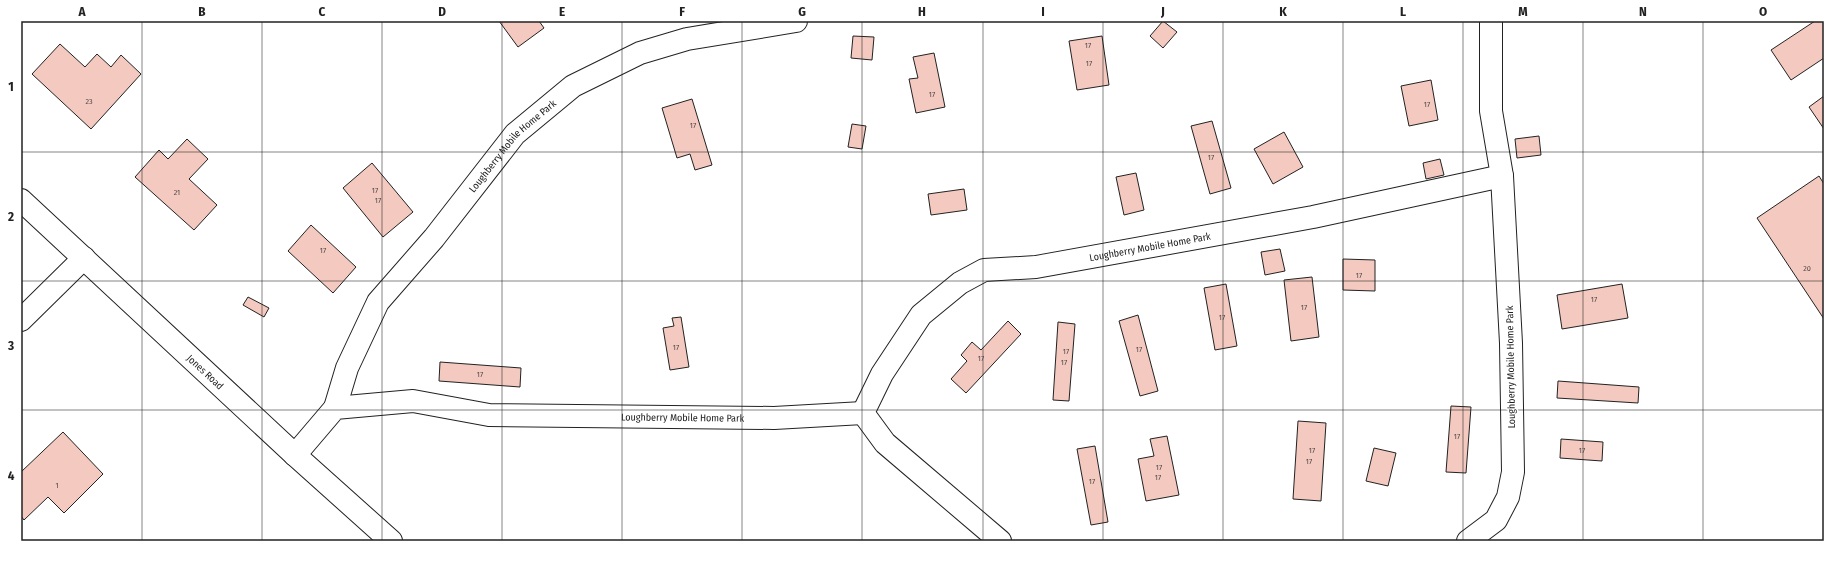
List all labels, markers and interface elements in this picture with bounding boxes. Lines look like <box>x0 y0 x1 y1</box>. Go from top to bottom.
text: A <box>77 4 86 19</box>
text: B <box>198 4 206 19</box>
text: C <box>319 4 326 19</box>
text: D <box>438 4 446 19</box>
text: E <box>559 4 565 19</box>
text: F <box>679 4 685 19</box>
text: G <box>798 4 806 19</box>
text: H <box>918 4 926 19</box>
text: I <box>1041 4 1045 19</box>
text: J <box>1160 4 1165 19</box>
text: K <box>1279 4 1287 19</box>
text: L <box>1400 4 1406 19</box>
text: M <box>1518 4 1528 19</box>
text: N <box>1639 4 1647 19</box>
text: O <box>1759 4 1767 19</box>
house number: 17 <box>1085 41 1092 50</box>
house number: 17 <box>1086 59 1093 68</box>
text: 1 <box>8 79 14 94</box>
house number: 17 <box>929 90 936 99</box>
house number: 23 <box>85 97 93 106</box>
street label: Loughberry Mobile Home Park <box>467 97 559 195</box>
house number: 17 <box>1424 100 1431 109</box>
house number: 17 <box>690 121 697 130</box>
house number: 17 <box>1208 153 1215 162</box>
house number: 17 <box>372 186 379 195</box>
house number: 21 <box>174 188 180 197</box>
house number: 17 <box>375 196 382 205</box>
text: 2 <box>7 209 14 224</box>
street label: Loughberry Mobile Home Park <box>1088 231 1212 264</box>
house number: 17 <box>320 246 327 255</box>
house number: 20 <box>1803 264 1811 273</box>
house number: 17 <box>1356 271 1363 280</box>
house number: 17 <box>1591 295 1598 304</box>
house number: 17 <box>1301 303 1308 312</box>
street label: Loughberry Mobile Home Park <box>1504 305 1518 429</box>
house number: 17 <box>1219 313 1226 322</box>
text: 3 <box>7 338 14 353</box>
house number: 17 <box>673 343 680 352</box>
house number: 17 <box>1136 345 1143 354</box>
house number: 17 <box>1063 347 1070 356</box>
street label: Jones Road <box>184 352 226 392</box>
house number: 17 <box>978 354 985 363</box>
house number: 17 <box>1061 358 1068 367</box>
house number: 17 <box>477 370 484 379</box>
street label: Loughberry Mobile Home Park <box>621 411 745 425</box>
house number: 17 <box>1454 432 1461 441</box>
house number: 17 <box>1309 446 1316 455</box>
house number: 17 <box>1579 446 1586 455</box>
house number: 17 <box>1306 457 1313 466</box>
house number: 17 <box>1156 463 1163 472</box>
text: 4 <box>8 468 15 483</box>
house number: 17 <box>1155 473 1162 482</box>
house number: 17 <box>1089 477 1096 486</box>
house number: 1 <box>55 481 59 490</box>

